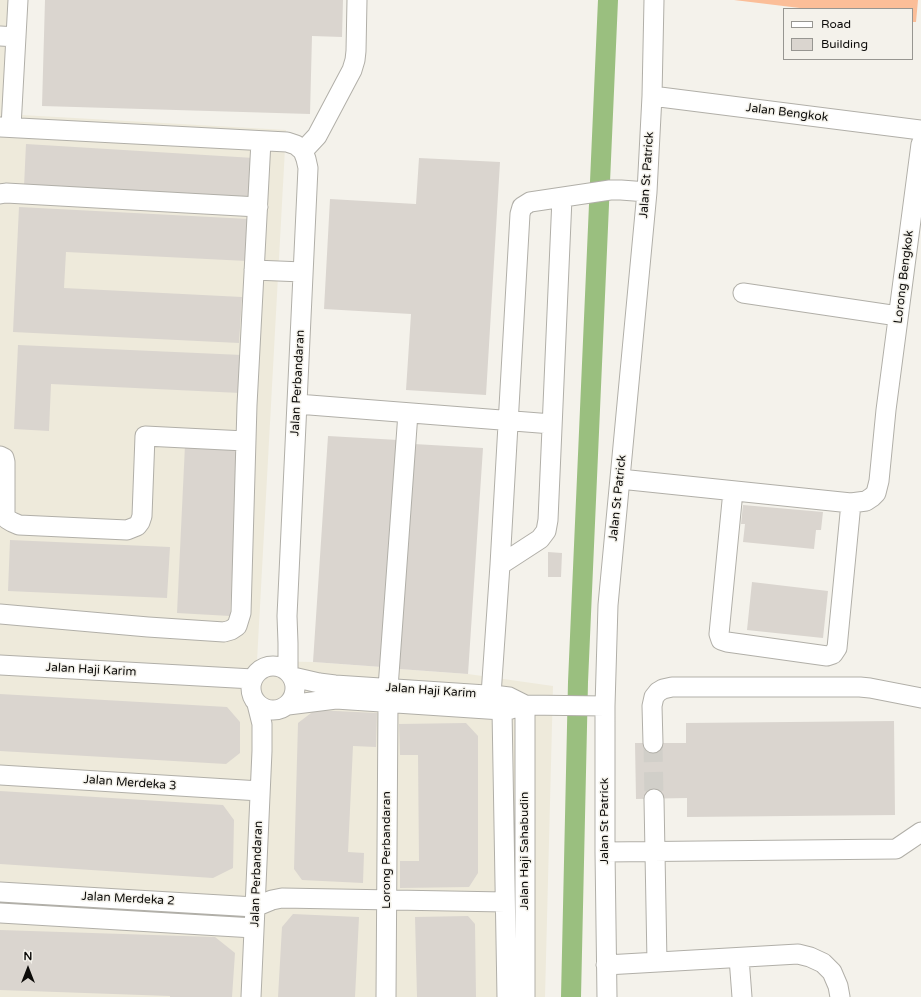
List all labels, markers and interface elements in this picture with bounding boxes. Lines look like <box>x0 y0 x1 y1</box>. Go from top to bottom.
legend <box>783 8 913 60</box>
text: Road <box>821 17 851 31</box>
text: Building <box>821 37 868 51</box>
street label: Jalan Bengkok <box>745 101 829 125</box>
street label: Jalan St Patrick <box>637 131 657 219</box>
street label: Lorong Bengkok <box>891 229 917 325</box>
street label: Jalan Perbandaran <box>288 330 308 436</box>
street label: Jalan St Patrick <box>606 454 630 542</box>
street label: Jalan Haji Karim <box>45 660 137 680</box>
street label: Jalan Haji Karim <box>385 681 477 701</box>
street label: Jalan Merdeka 3 <box>83 773 177 793</box>
street label: Jalan St Patrick <box>598 778 612 864</box>
street label: Lorong Perbandaran <box>380 791 394 909</box>
street label: Jalan Haji Sahabudin <box>518 792 532 910</box>
street label: Jalan Perbandaran <box>248 821 266 927</box>
street label: Jalan Merdeka 2 <box>81 889 175 909</box>
north arrow <box>8 949 48 989</box>
text: N <box>24 950 32 963</box>

